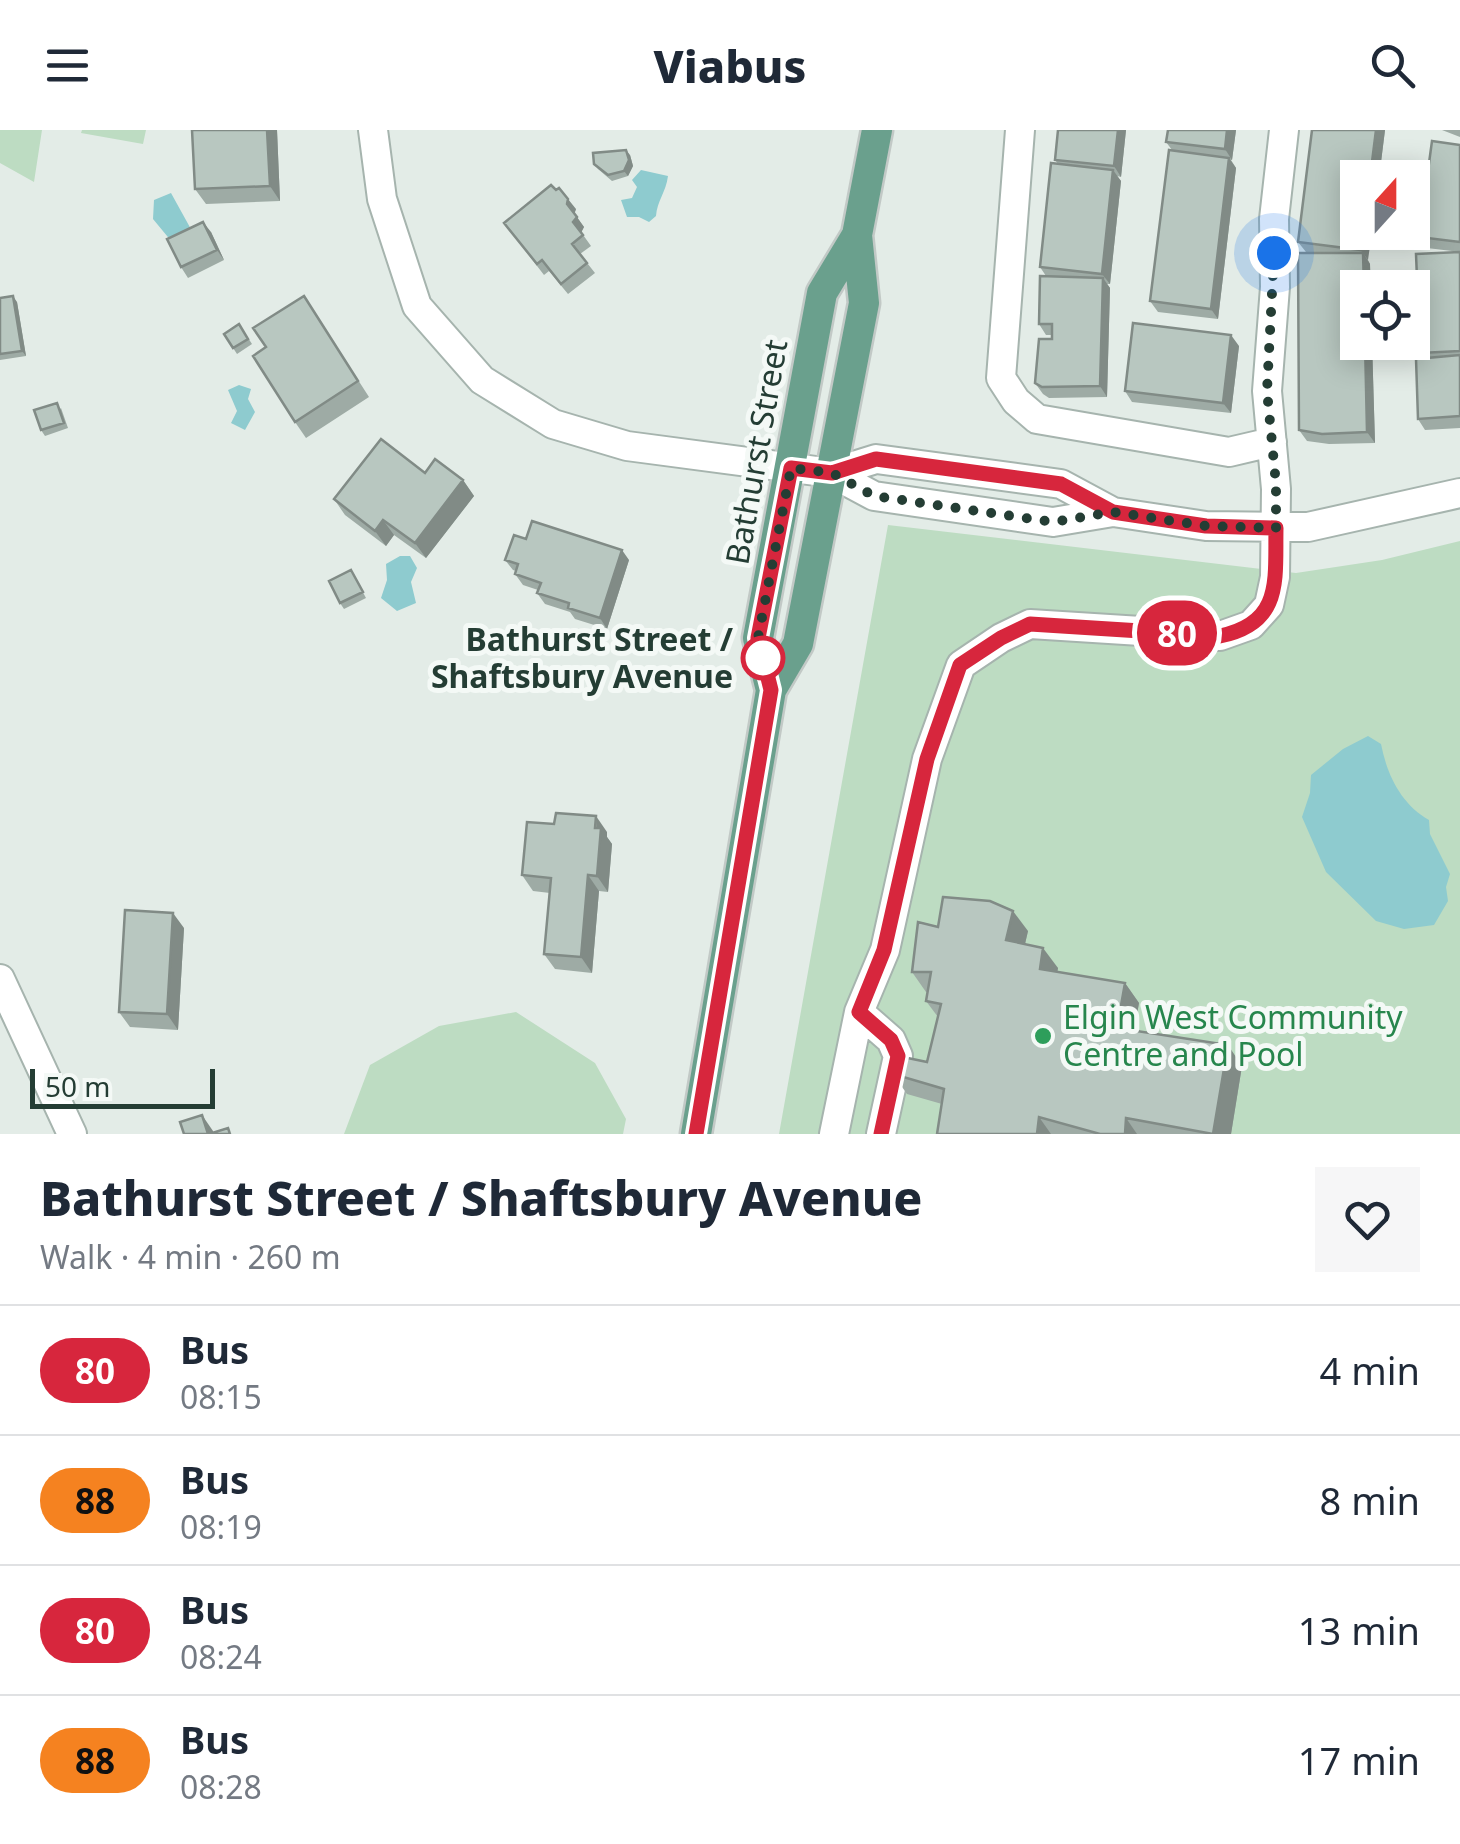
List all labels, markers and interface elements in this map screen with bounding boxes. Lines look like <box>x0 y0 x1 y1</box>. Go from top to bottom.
text: Viabus <box>654 35 806 96</box>
icon: menu <box>40 38 95 93</box>
icon: search <box>1365 38 1420 93</box>
north arrow <box>1340 160 1430 250</box>
map controls <box>1340 160 1430 360</box>
your location <box>1249 228 1299 278</box>
button: locate <box>1340 270 1430 360</box>
street label: Bathurst Street <box>715 336 796 568</box>
line badge: 80 <box>1132 600 1222 666</box>
text: 80 <box>1157 610 1197 657</box>
place label: Bathurst Street / Shaftsbury Avenue <box>431 617 734 697</box>
marker: Bathurst Street / Shaftsbury Avenue <box>742 637 784 679</box>
place label: Elgin West Community Centre and Pool <box>1063 995 1403 1075</box>
marker: Elgin West Community Centre and Pool <box>1032 1025 1054 1047</box>
scale bar <box>30 1064 215 1108</box>
text: 50 m <box>45 1067 111 1105</box>
text: Bathurst Street / Shaftsbury Avenue <box>40 1165 922 1230</box>
button: heart <box>1315 1167 1420 1272</box>
text: Walk · 4 min · 260 m <box>40 1235 341 1278</box>
text: Bus <box>180 1323 249 1375</box>
text: 4 min <box>1320 1344 1420 1396</box>
text: 80 <box>75 1347 115 1394</box>
text: 08:15 <box>180 1375 262 1418</box>
text: Bus <box>180 1453 249 1505</box>
text: 8 min <box>1320 1474 1420 1526</box>
text: 88 <box>75 1477 115 1524</box>
text: 08:19 <box>180 1505 262 1548</box>
text: Bus <box>180 1583 249 1635</box>
text: 13 min <box>1298 1604 1420 1656</box>
text: 80 <box>75 1607 115 1654</box>
text: 08:24 <box>180 1635 262 1678</box>
text: Bus <box>180 1713 249 1765</box>
text: 17 min <box>1298 1734 1420 1786</box>
text: 88 <box>75 1737 115 1784</box>
text: 08:28 <box>180 1765 262 1808</box>

